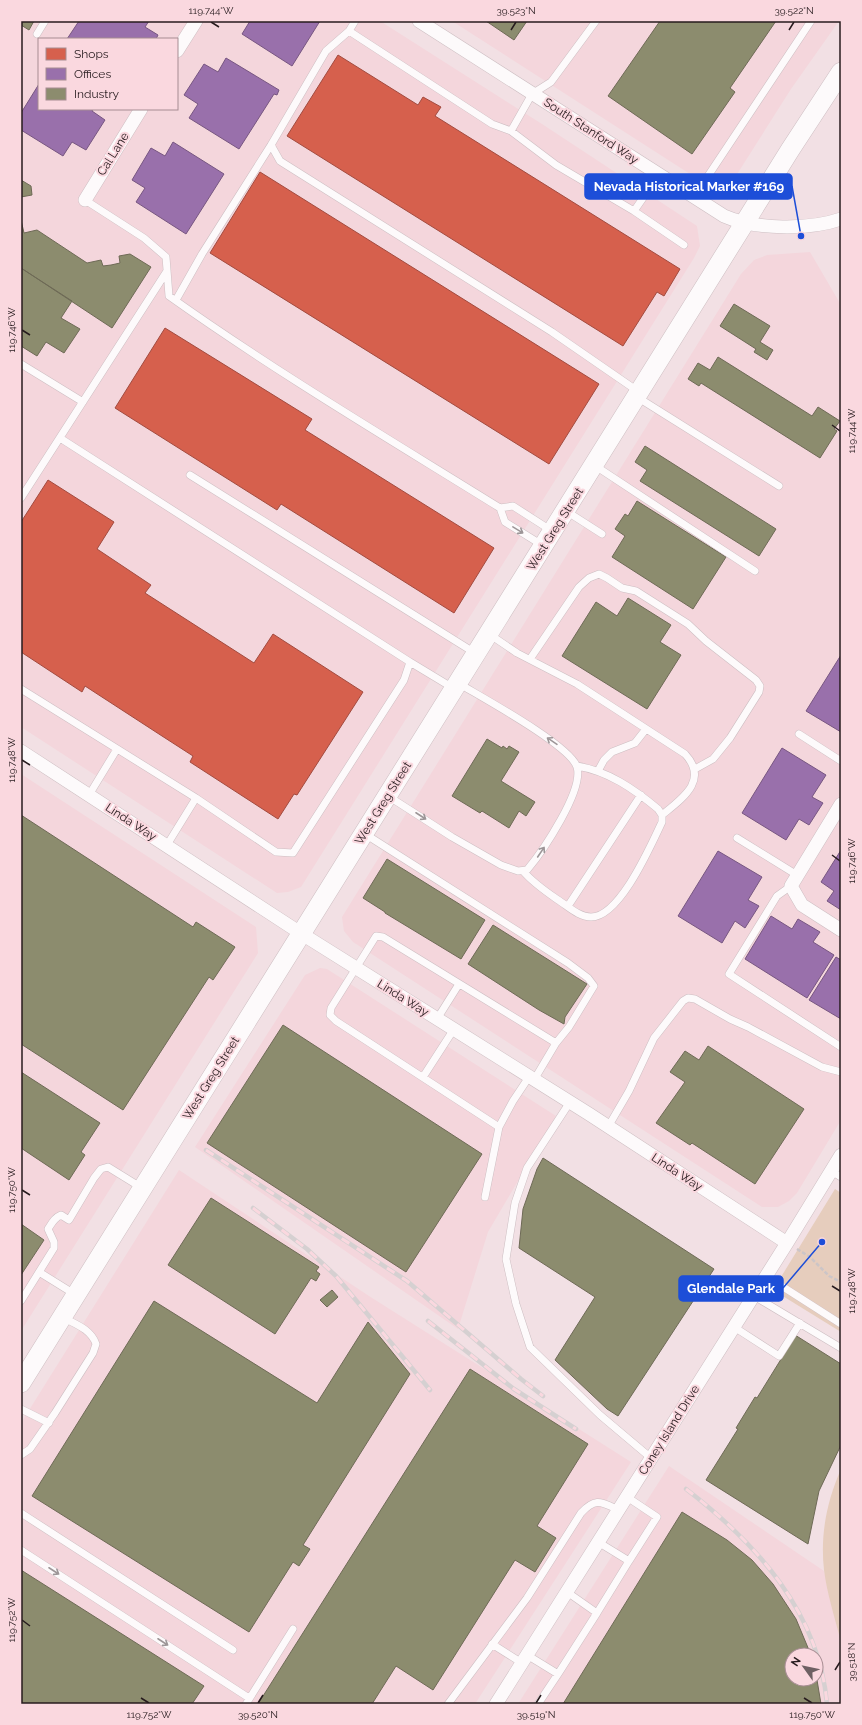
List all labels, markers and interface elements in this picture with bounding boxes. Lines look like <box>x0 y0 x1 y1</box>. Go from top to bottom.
text: 119.744°W <box>189 5 234 16</box>
text: 39.523°N <box>496 5 536 16</box>
text: 39.522°N <box>774 5 814 16</box>
legend <box>38 38 178 110</box>
text: Shops <box>74 47 109 61</box>
text: Offices <box>74 67 111 81</box>
text: Industry <box>74 87 120 101</box>
street label: South Stanford Way <box>541 95 641 167</box>
street label: Cal Lane <box>94 130 132 178</box>
callout: Nevada Historical Marker #169 <box>585 174 792 199</box>
text: Nevada Historical Marker #169 <box>594 179 785 194</box>
text: 119.746°W <box>6 307 17 353</box>
text: 119.744°W <box>846 408 857 453</box>
street label: West Greg Street <box>524 485 586 573</box>
one-way arrow <box>512 527 524 535</box>
text: 119.748°W <box>6 737 17 783</box>
one-way arrow <box>546 737 558 745</box>
street label: West Greg Street <box>352 759 414 847</box>
street label: Linda Way <box>103 800 160 844</box>
one-way arrow <box>415 812 426 820</box>
text: 119.746°W <box>846 838 857 884</box>
one-way arrow <box>537 846 545 857</box>
street label: Linda Way <box>375 977 432 1020</box>
street label: West Greg Street <box>180 1034 242 1122</box>
street label: Linda Way <box>649 1150 706 1194</box>
text: 119.750°W <box>6 1167 17 1213</box>
text: 119.748°W <box>846 1268 857 1314</box>
callout: Glendale Park <box>679 1276 783 1301</box>
text: Glendale Park <box>687 1281 776 1296</box>
street label: Coney Island Drive <box>636 1383 702 1477</box>
one-way arrow <box>48 1568 60 1576</box>
text: 119.752°W <box>6 1597 17 1642</box>
one-way arrow <box>157 1638 168 1646</box>
text: 39.518°N <box>846 1642 857 1682</box>
north arrow <box>784 1647 824 1687</box>
text: N <box>788 1655 804 1669</box>
text: 119.752°W <box>127 1709 172 1720</box>
text: 39.520°N <box>238 1709 278 1720</box>
text: 39.519°N <box>517 1709 555 1720</box>
text: 119.750°W <box>789 1709 835 1720</box>

